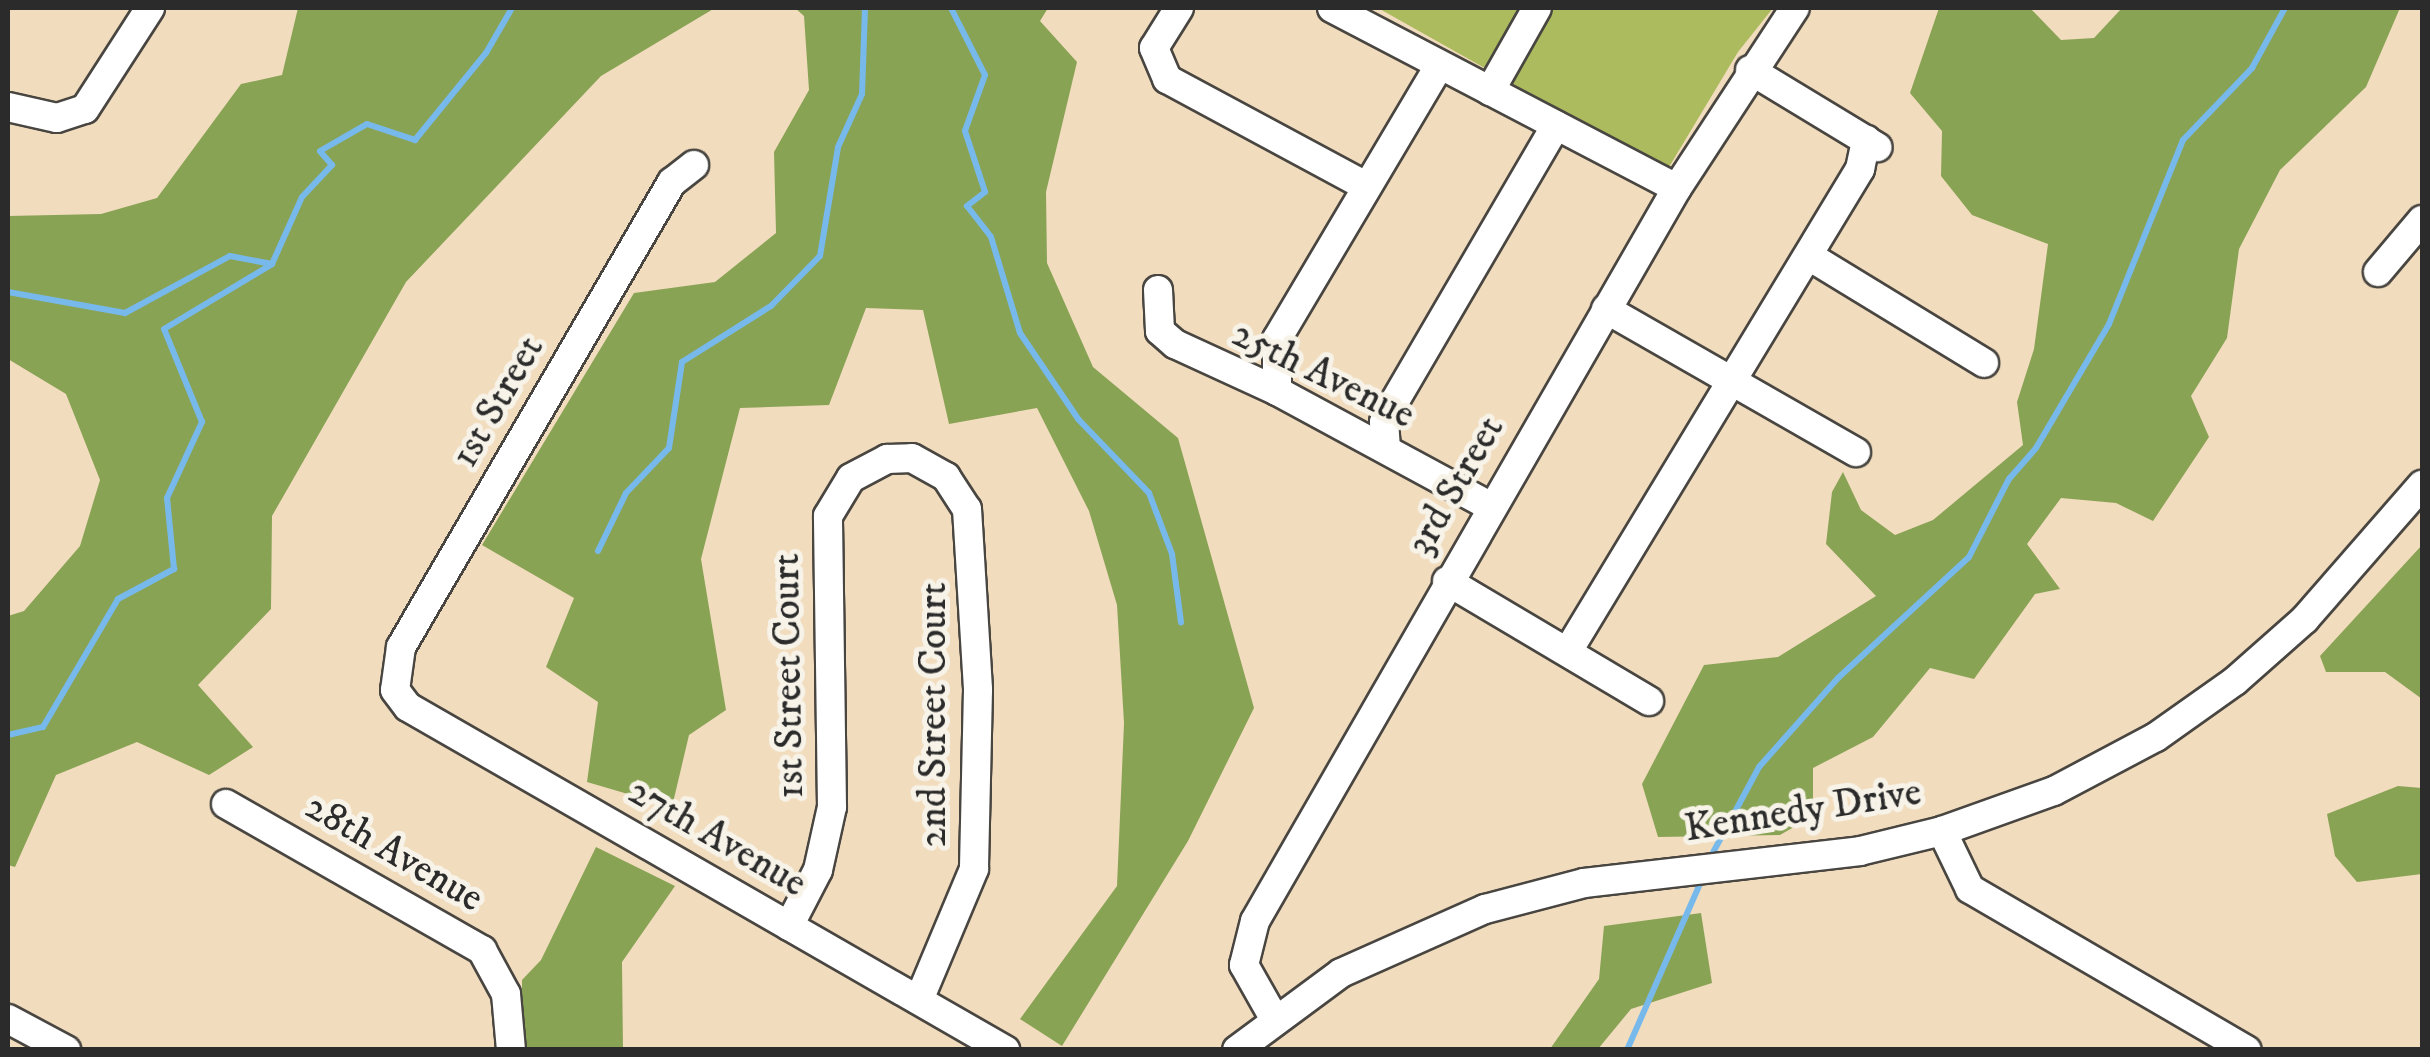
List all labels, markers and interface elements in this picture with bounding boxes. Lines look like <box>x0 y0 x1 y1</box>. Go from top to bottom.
street label: 25th Avenue <box>1224 310 1422 440</box>
street label: 1st Street <box>441 328 555 476</box>
street label: 3rd Street <box>1397 408 1515 564</box>
street label: 1st Street Court <box>763 553 815 799</box>
street label: 2nd Street Court <box>910 582 958 848</box>
street label: 27th Avenue <box>619 768 815 908</box>
street label: Kennedy Drive <box>1681 769 1925 853</box>
street label: 28th Avenue <box>297 783 491 923</box>

